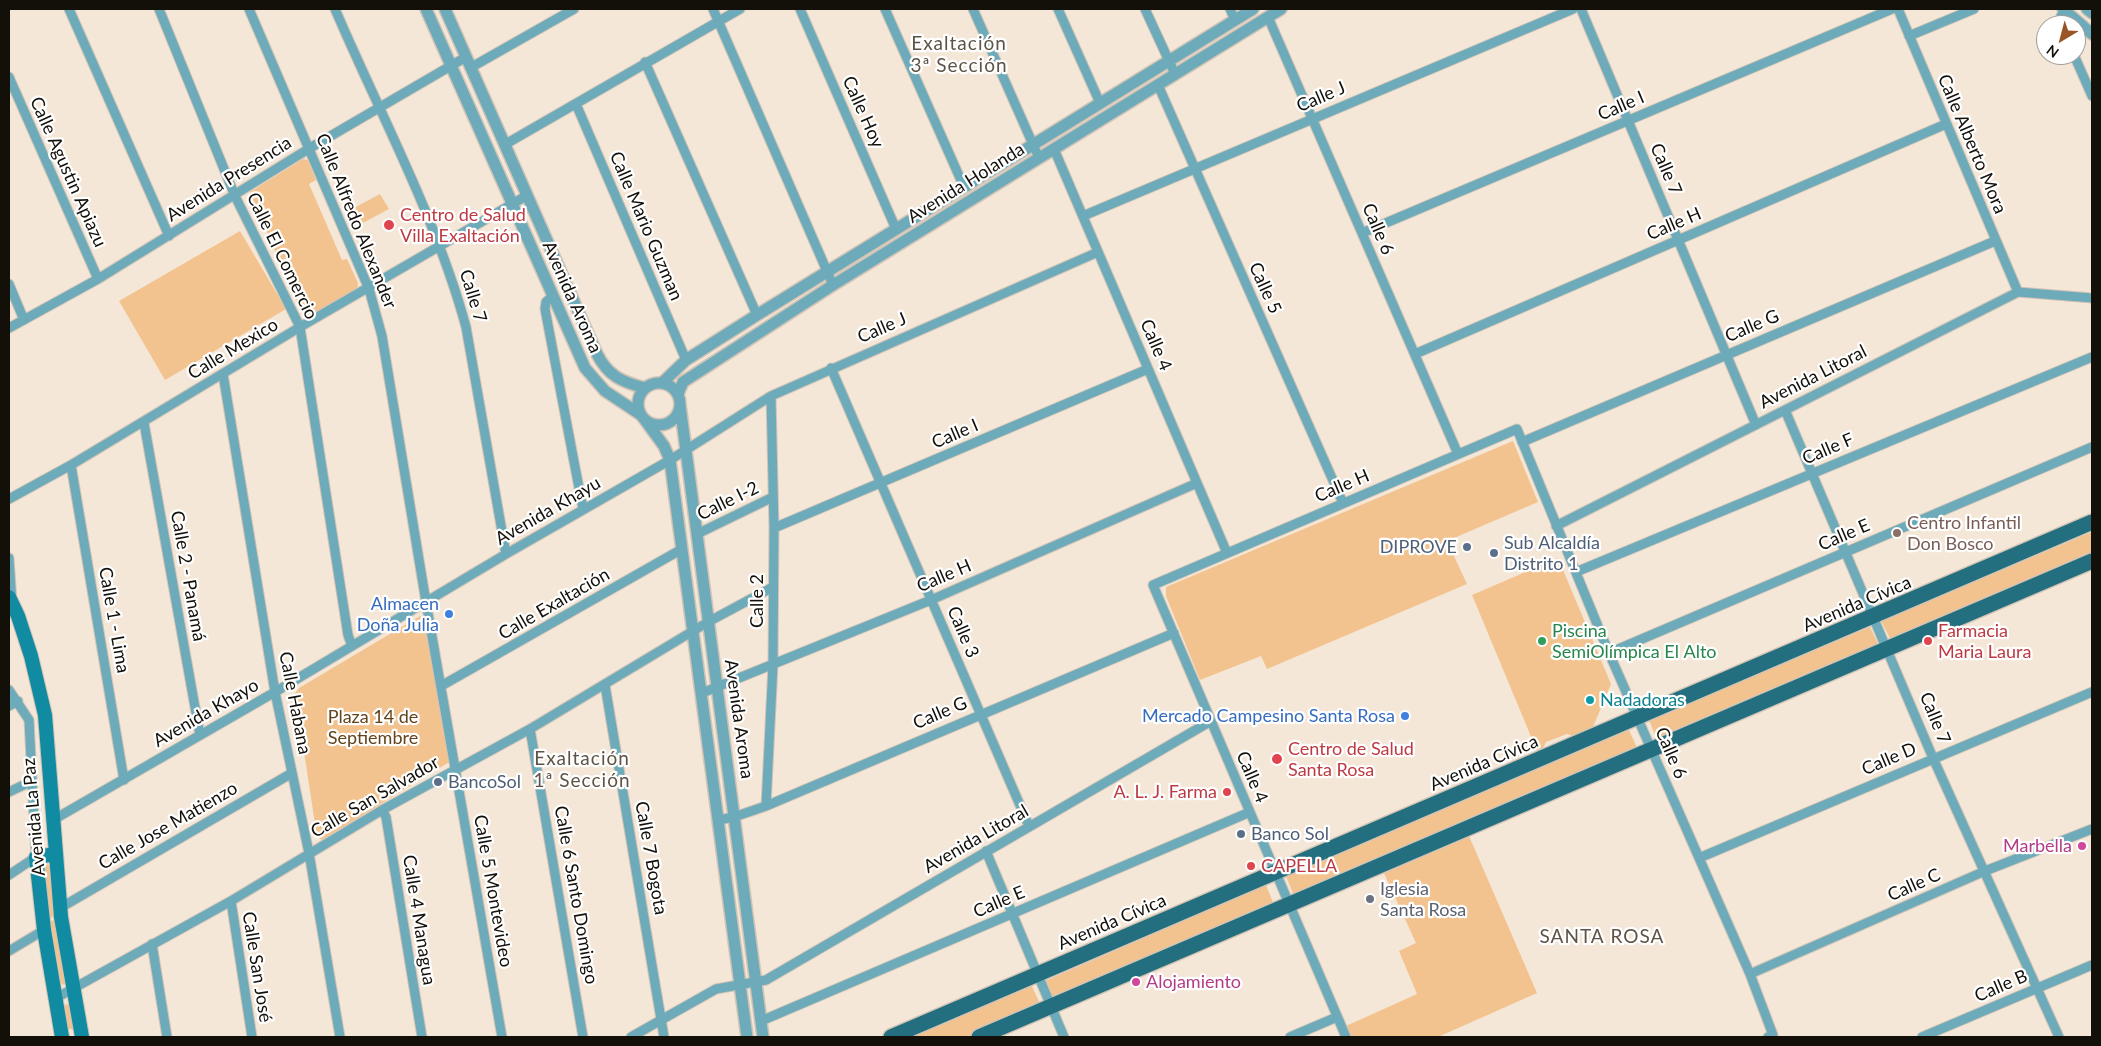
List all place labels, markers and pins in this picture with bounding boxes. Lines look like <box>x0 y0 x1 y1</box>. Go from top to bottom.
place label: Centro de Salud Villa Exaltación <box>400 204 526 246</box>
marker: Centro de Salud Villa Exaltación <box>382 218 396 232</box>
place label: Centro Infantil Don Bosco <box>1907 512 2021 554</box>
marker: Centro Infantil Don Bosco <box>1891 527 1903 539</box>
place label: Sub Alcaldía Distrito 1 <box>1504 532 1600 574</box>
place label: DIPROVE <box>1380 536 1457 558</box>
marker: DIPROVE <box>1461 541 1473 553</box>
marker: Sub Alcaldía Distrito 1 <box>1488 547 1500 559</box>
place label: Almacen Doña Julia <box>357 593 439 636</box>
marker: Almacen Doña Julia <box>443 608 455 620</box>
place label: Piscina SemiOlímpica El Alto <box>1552 620 1717 662</box>
place label: Farmacia Maria Laura <box>1938 620 2031 662</box>
marker: Piscina SemiOlímpica El Alto <box>1536 635 1548 647</box>
marker: Farmacia Maria Laura <box>1922 635 1934 647</box>
place label: Nadadoras <box>1600 689 1685 711</box>
marker: Nadadoras <box>1584 694 1596 706</box>
place label: Mercado Campesino Santa Rosa <box>1142 705 1395 727</box>
marker: Mercado Campesino Santa Rosa <box>1399 710 1411 722</box>
place label: Centro de Salud Santa Rosa <box>1288 738 1414 781</box>
marker: Centro de Salud Santa Rosa <box>1270 752 1284 766</box>
place label: BancoSol <box>448 771 521 793</box>
marker: BancoSol <box>432 776 444 788</box>
place label: A. L. J. Farma <box>1113 781 1217 803</box>
marker: A. L. J. Farma <box>1221 786 1233 798</box>
place label: Banco Sol <box>1251 823 1329 845</box>
marker: Banco Sol <box>1235 828 1247 840</box>
place label: Marbella <box>2003 835 2072 857</box>
marker: Marbella <box>2076 840 2088 852</box>
place label: CAPELLA <box>1261 855 1337 877</box>
marker: CAPELLA <box>1245 860 1257 872</box>
place label: Iglesia Santa Rosa <box>1380 878 1466 921</box>
marker: Iglesia Santa Rosa <box>1364 893 1376 905</box>
place label: Alojamiento <box>1146 971 1241 993</box>
marker: Alojamiento <box>1130 976 1142 988</box>

